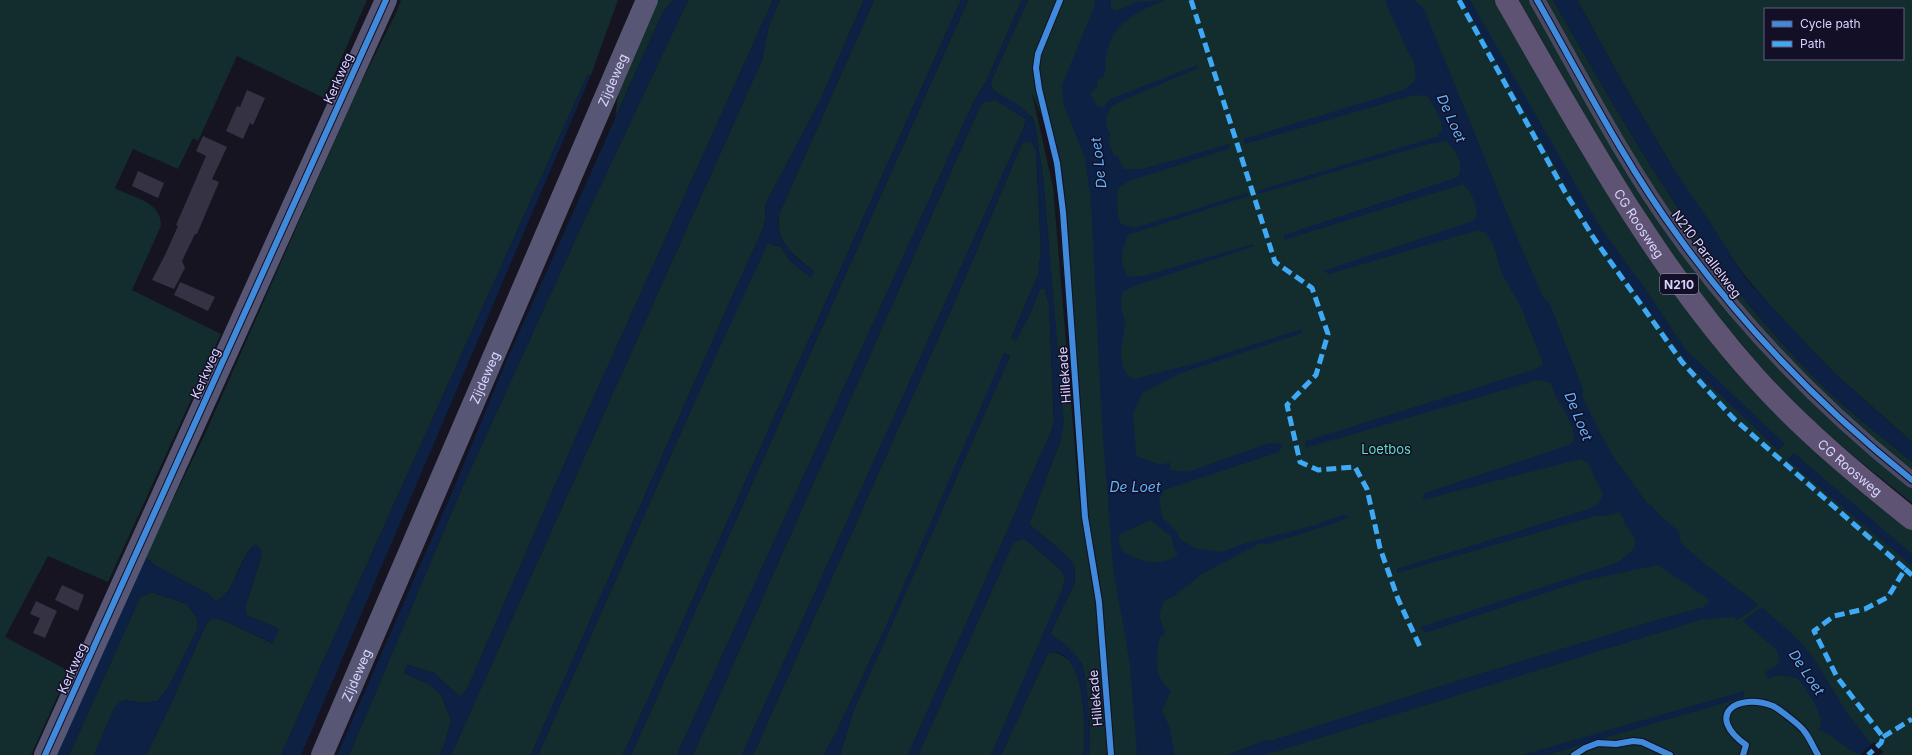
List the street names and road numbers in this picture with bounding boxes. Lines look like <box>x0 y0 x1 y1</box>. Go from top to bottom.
street label: Kerkweg <box>320 50 356 106</box>
street label: Zijdeweg <box>594 51 631 109</box>
street label: CG Roosweg <box>1611 186 1668 261</box>
street label: N210 Parallelweg <box>1669 207 1745 301</box>
road number: N210 <box>1660 274 1698 294</box>
street label: Kerkweg <box>187 345 223 401</box>
street label: Hillekade <box>1054 346 1074 404</box>
street label: Zijdeweg <box>466 349 503 406</box>
street label: CG Roosweg <box>1815 436 1885 499</box>
street label: Kerkweg <box>54 640 90 696</box>
street label: Zijdeweg <box>338 646 375 704</box>
street label: Hillekade <box>1085 669 1105 727</box>

